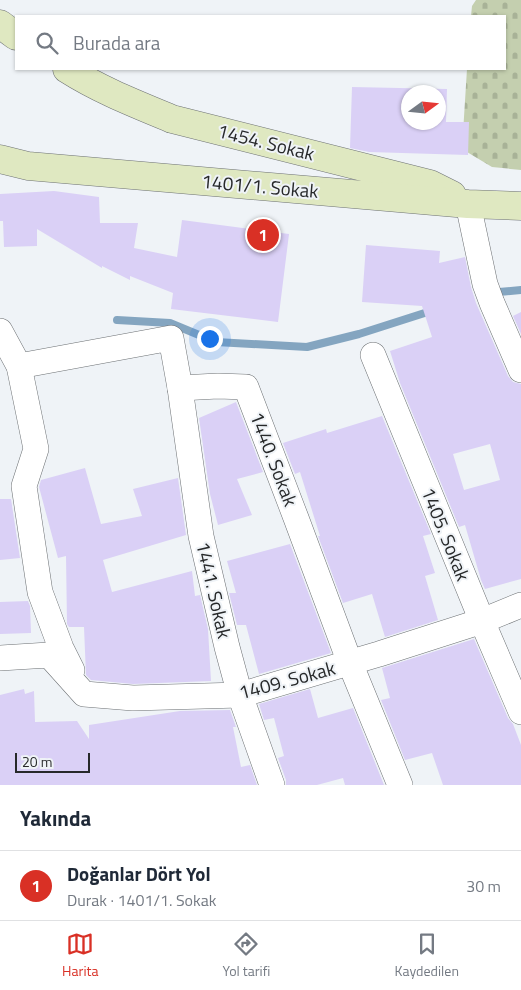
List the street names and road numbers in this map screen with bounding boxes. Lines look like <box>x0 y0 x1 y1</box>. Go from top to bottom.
street label: 1454. Sokak <box>215 115 318 168</box>
street label: 1401/1. Sokak <box>200 166 320 205</box>
street label: 1440. Sokak <box>243 407 306 510</box>
street label: 1405. Sokak <box>415 483 478 585</box>
street label: 1441. Sokak <box>189 538 240 641</box>
street label: 1409. Sokak <box>235 653 338 706</box>

